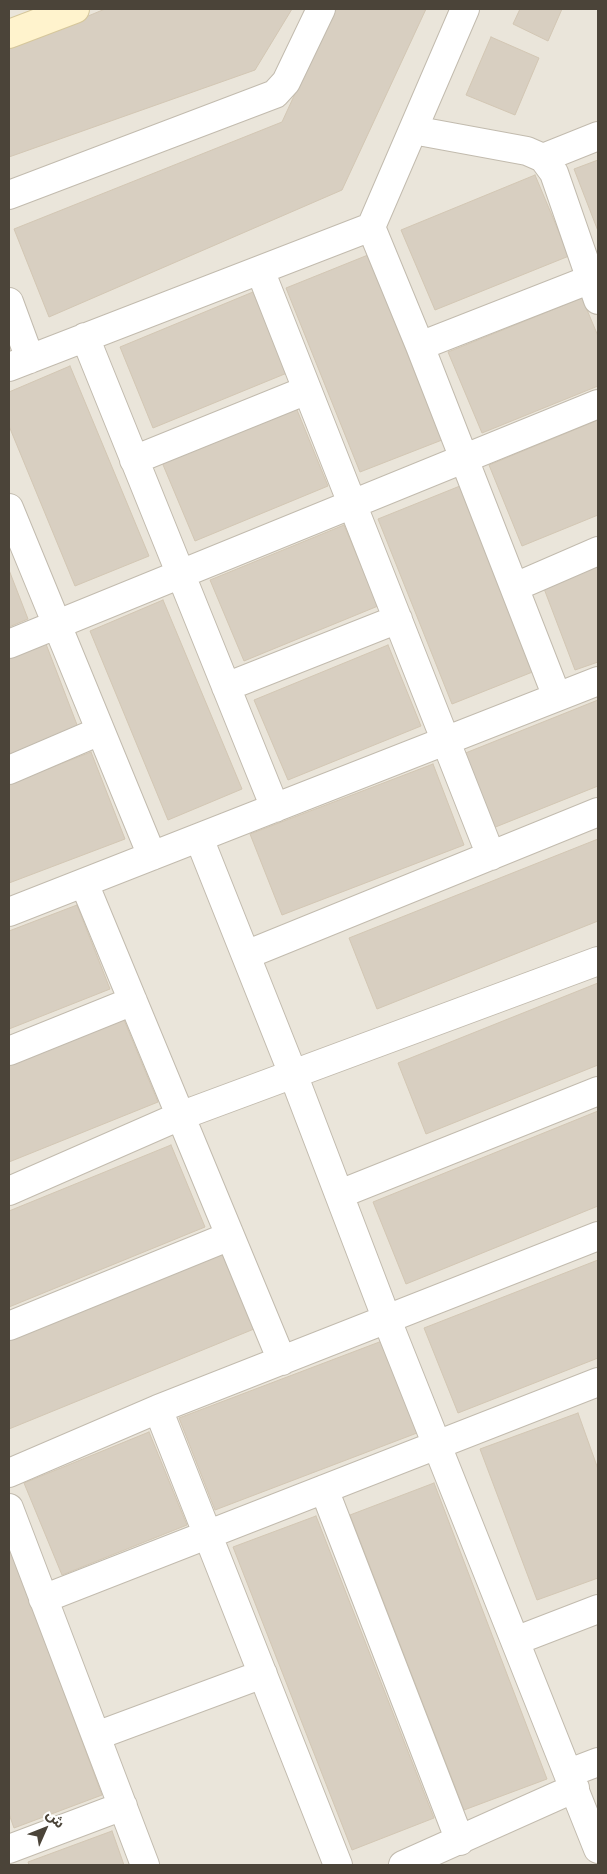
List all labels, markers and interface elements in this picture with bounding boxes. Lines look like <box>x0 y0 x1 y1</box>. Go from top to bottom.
north arrow <box>20 1804 70 1854</box>
text: ش <box>43 1805 69 1832</box>

